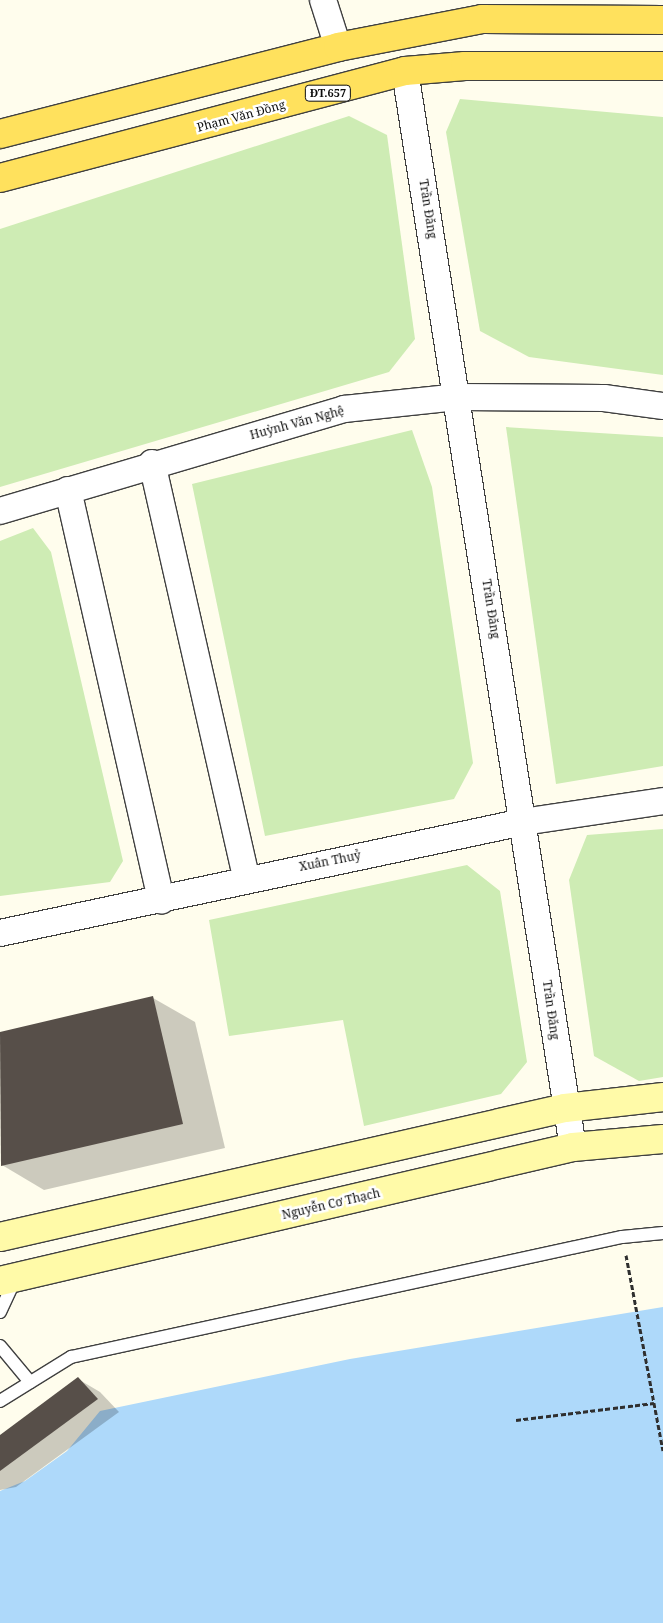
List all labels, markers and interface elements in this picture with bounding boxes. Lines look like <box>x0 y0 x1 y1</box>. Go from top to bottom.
road number: ĐT.657 <box>304 85 352 102</box>
street label: Phạm Văn Đồng <box>195 97 287 135</box>
street label: Trần Đăng <box>416 178 440 240</box>
street label: Huỳnh Văn Nghệ <box>248 403 346 443</box>
street label: Trần Đăng <box>479 578 503 640</box>
street label: Xuân Thuỷ <box>298 848 362 874</box>
street label: Trần Đăng <box>540 979 562 1041</box>
street label: Nguyễn Cơ Thạch <box>281 1186 381 1222</box>

